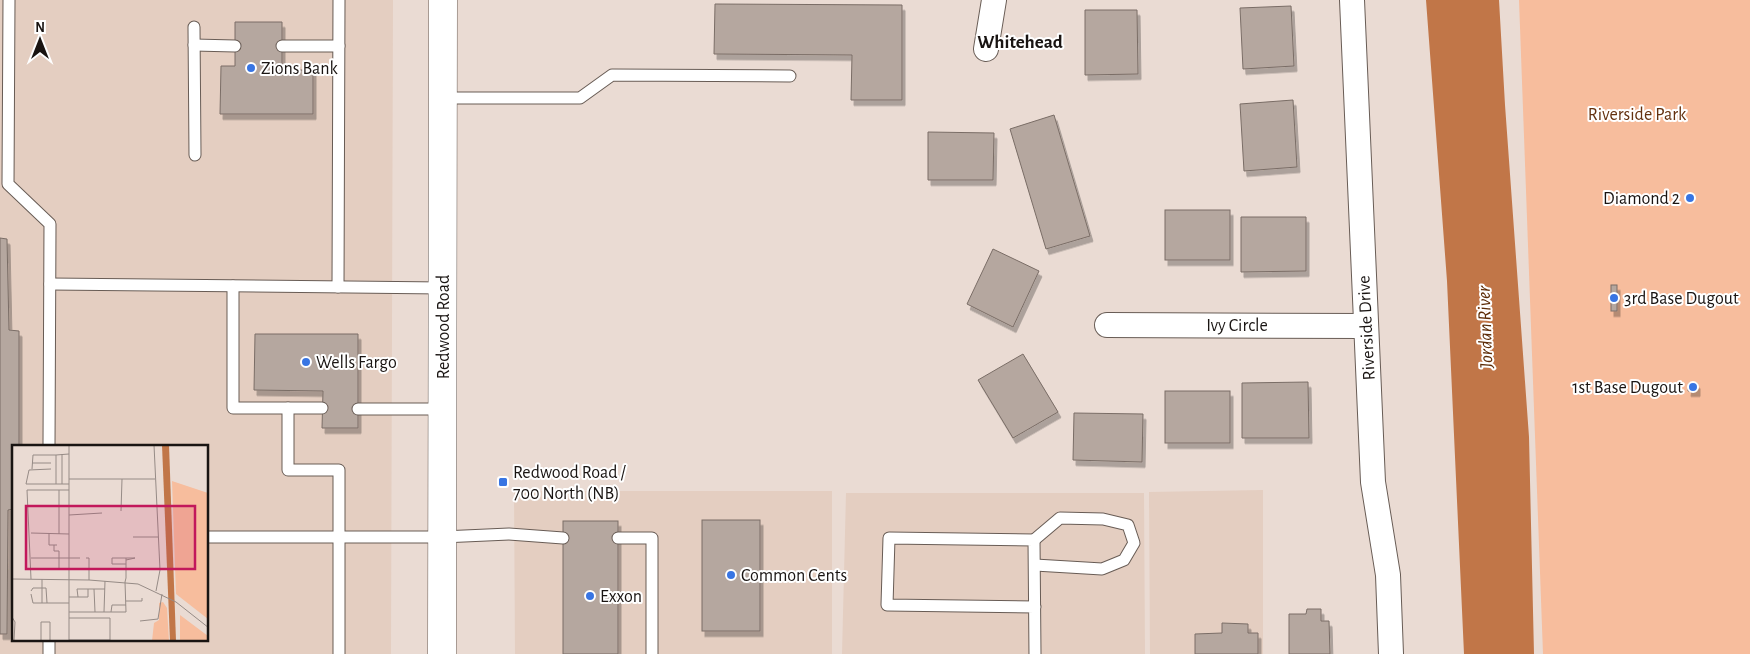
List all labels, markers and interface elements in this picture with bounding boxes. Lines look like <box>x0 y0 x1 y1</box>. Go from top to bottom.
north arrow <box>15 15 65 65</box>
text: N <box>35 21 45 35</box>
district label: Whitehead <box>977 33 1063 52</box>
place label: Zions Bank <box>261 60 339 78</box>
marker: Zions Bank <box>245 62 257 74</box>
park label: Riverside Park <box>1588 106 1687 124</box>
place label: Diamond 2 <box>1603 190 1680 208</box>
marker: Diamond 2 <box>1684 192 1696 204</box>
street label: Redwood Road <box>435 275 453 379</box>
street label: Riverside Drive <box>1355 275 1379 381</box>
water label: Jordan River <box>1475 285 1496 370</box>
place label: 3rd Base Dugout <box>1624 290 1739 308</box>
marker: 3rd Base Dugout <box>1608 292 1620 304</box>
street label: Ivy Circle <box>1206 317 1268 335</box>
place label: Wells Fargo <box>316 354 397 372</box>
marker: Wells Fargo <box>300 356 312 368</box>
place label: 1st Base Dugout <box>1572 379 1683 397</box>
marker: 1st Base Dugout <box>1687 381 1699 393</box>
inset map <box>12 445 209 642</box>
place label: Redwood Road / 700 North (NB) <box>513 464 627 503</box>
marker: Redwood Road / 700 North (NB) <box>497 476 509 488</box>
place label: Common Cents <box>741 567 847 585</box>
marker: Common Cents <box>725 569 737 581</box>
place label: Exxon <box>600 588 642 606</box>
marker: Exxon <box>584 590 596 602</box>

